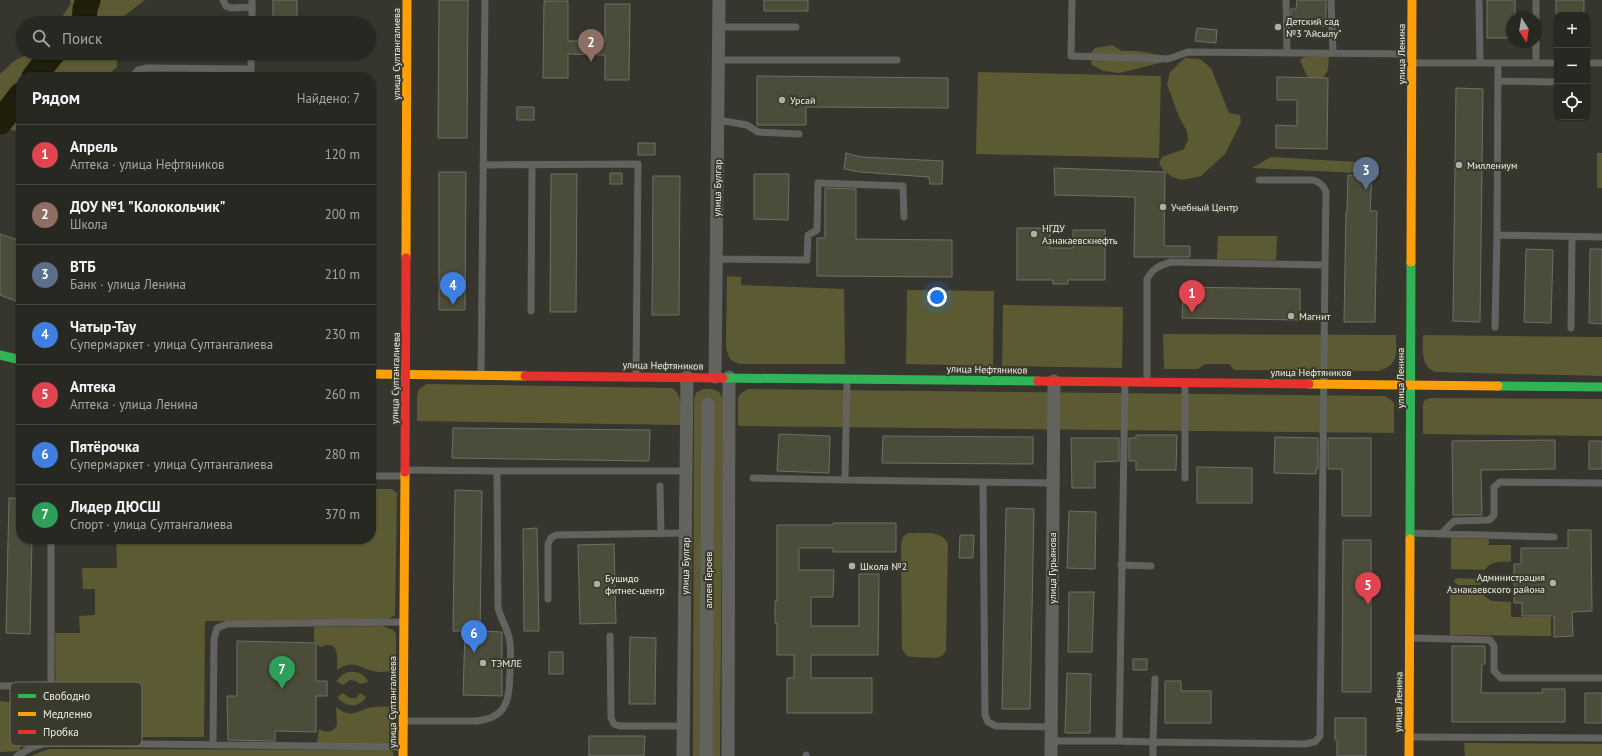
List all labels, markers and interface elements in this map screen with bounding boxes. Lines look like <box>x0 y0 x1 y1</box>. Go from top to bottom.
street label: улица Султангалиева <box>390 8 403 100</box>
north arrow <box>1506 12 1542 48</box>
map controls <box>1554 12 1590 120</box>
button: + <box>1554 12 1590 48</box>
place label: Детский сад №3 "Айсылу" <box>1286 15 1341 40</box>
search box <box>16 16 376 60</box>
marker: Детский сад №3 "Айсылу" <box>1273 22 1283 32</box>
street label: улица Ленина <box>1395 24 1408 84</box>
icon: search <box>30 27 52 49</box>
text: Поиск <box>62 29 102 48</box>
pin: 2 <box>578 29 604 62</box>
button: − <box>1554 48 1590 84</box>
button: locate <box>1554 84 1590 120</box>
text: Рядом <box>32 87 80 109</box>
text: Найдено: 7 <box>297 90 360 107</box>
place label: Урсай <box>790 94 815 107</box>
marker: Урсай <box>777 95 787 105</box>
text: Апрель <box>70 137 118 156</box>
text: 1 <box>41 146 49 163</box>
text: 120 m <box>325 146 360 163</box>
text: Аптека · улица Нефтяников <box>70 156 225 173</box>
pin: 3 <box>1353 157 1379 190</box>
street label: улица Булгар <box>711 159 724 217</box>
place label: Миллениум <box>1467 159 1517 172</box>
marker: Миллениум <box>1454 160 1464 170</box>
text: ДОУ №1 "Колокольчик" <box>70 197 226 216</box>
place label: Учебный Центр <box>1171 201 1238 214</box>
marker: Учебный Центр <box>1158 202 1168 212</box>
text: 2 <box>41 206 49 223</box>
text: 200 m <box>325 206 360 223</box>
text: Школа <box>70 216 107 233</box>
place label: НГДУ Азнакаевскнефть <box>1042 222 1118 247</box>
marker: НГДУ Азнакаевскнефть <box>1029 229 1039 239</box>
text: ВТБ <box>70 257 96 276</box>
text: 3 <box>41 266 49 283</box>
text: 210 m <box>325 266 360 283</box>
pin: 4 <box>440 272 466 305</box>
text: Банк · улица Ленина <box>70 276 186 293</box>
pin: 1 <box>1179 280 1205 313</box>
your location <box>927 287 947 307</box>
place label: Магнит <box>1299 310 1330 323</box>
marker: Магнит <box>1286 311 1296 321</box>
text: Чатыр-Тау <box>70 317 136 336</box>
text: 4 <box>41 326 49 343</box>
text: 230 m <box>325 326 360 343</box>
street label: улица Султангалиева <box>388 332 403 424</box>
text: Супермаркет · улица Султангалиева <box>70 336 273 353</box>
street label: улица Ленина <box>1394 348 1407 408</box>
street label: улица Нефтяников <box>622 358 704 373</box>
street label: улица Нефтяников <box>946 362 1028 377</box>
street label: улица Нефтяников <box>1270 366 1352 379</box>
text: Аптека <box>70 377 116 396</box>
text: 5 <box>41 386 49 403</box>
text: 260 m <box>325 386 360 403</box>
text: Аптека · улица Ленина <box>70 396 198 413</box>
text: Пятёрочка <box>70 437 139 456</box>
text: 6 <box>41 446 49 463</box>
text: 280 m <box>325 446 360 463</box>
text: Супермаркет · улица Султангалиева <box>70 456 273 473</box>
text: Лидер ДЮСШ <box>70 497 160 516</box>
text: 7 <box>41 506 49 523</box>
text: 370 m <box>325 506 360 523</box>
text: Спорт · улица Султангалиева <box>70 516 233 533</box>
street label: улица Гурьянова <box>1046 532 1059 604</box>
street label: улица Булгар <box>679 537 692 595</box>
street label: аллея Героев <box>702 552 715 608</box>
place label: Школа №2 <box>860 560 907 573</box>
marker: Школа №2 <box>847 561 857 571</box>
place label: Администрация Азнакаевского района <box>1447 571 1545 596</box>
place label: Бушидо фитнес-центр <box>605 572 665 597</box>
pin: 5 <box>1355 572 1381 605</box>
marker: Администрация Азнакаевского района <box>1548 578 1558 588</box>
marker: Бушидо фитнес-центр <box>592 579 602 589</box>
pin: 6 <box>461 620 487 653</box>
pin: 7 <box>269 656 295 689</box>
street label: улица Султангалиева <box>386 656 399 748</box>
place label: ТЭМЛЕ <box>491 657 522 670</box>
marker: ТЭМЛЕ <box>478 658 488 668</box>
street label: улица Ленина <box>1391 672 1406 732</box>
legend <box>10 682 142 746</box>
text: Свободно <box>43 689 90 703</box>
text: Медленно <box>43 707 92 721</box>
text: Пробка <box>43 725 79 739</box>

